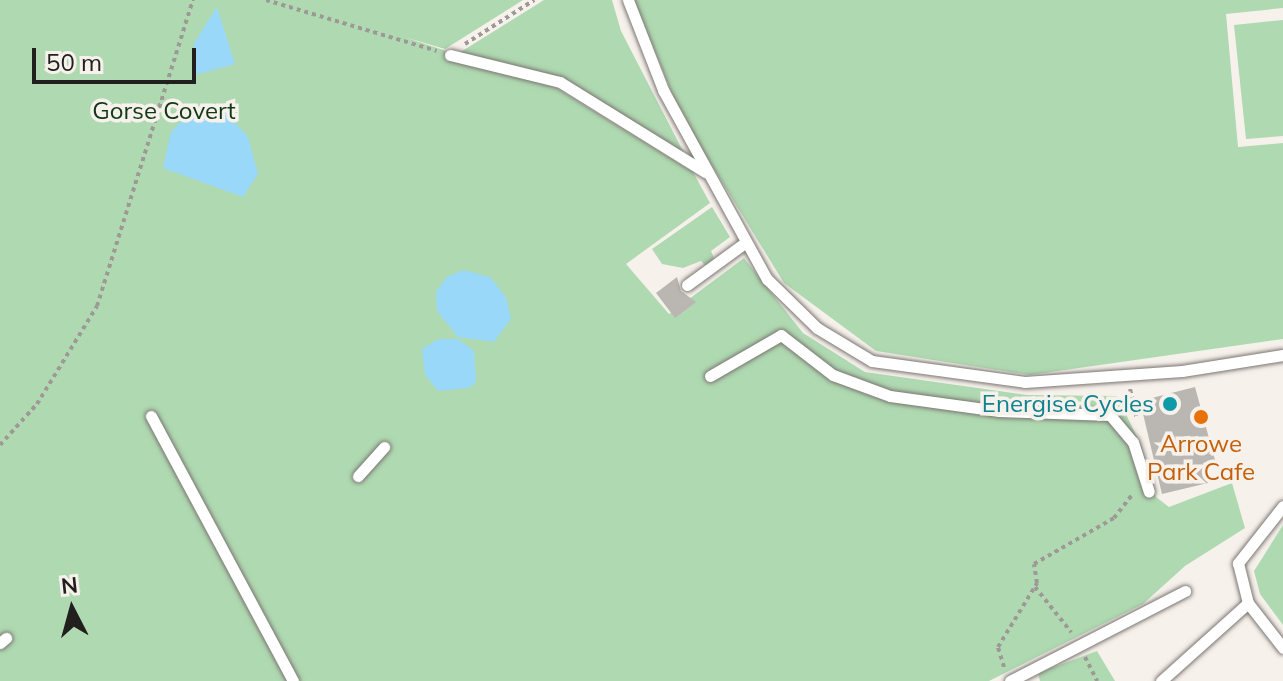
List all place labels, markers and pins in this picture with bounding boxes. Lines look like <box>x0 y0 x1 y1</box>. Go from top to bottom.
place label: Energise Cycles <box>982 390 1154 418</box>
marker: Energise Cycles <box>1161 395 1179 413</box>
marker: Arrowe Park Cafe <box>1192 408 1210 426</box>
place label: Arrowe Park Cafe <box>1147 430 1255 486</box>

